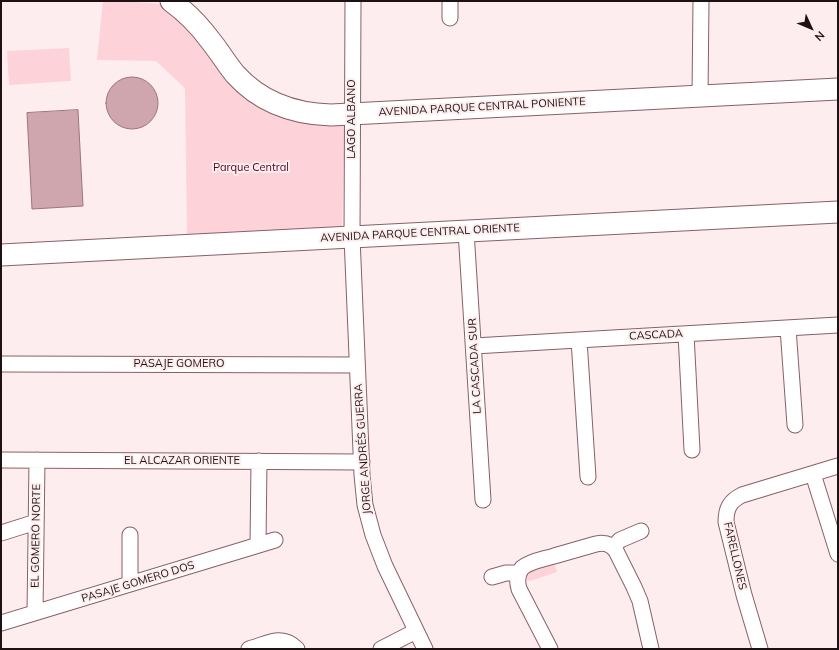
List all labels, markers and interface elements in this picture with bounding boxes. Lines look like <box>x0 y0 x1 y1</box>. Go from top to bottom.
north arrow <box>791 8 831 48</box>
text: N <box>812 28 828 44</box>
street label: LAGO ALBANO <box>345 79 359 159</box>
street label: AVENIDA PARQUE CENTRAL PONIENTE <box>378 95 586 119</box>
park label: Parque Central <box>213 161 289 175</box>
street label: AVENIDA PARQUE CENTRAL ORIENTE <box>320 221 520 245</box>
street label: LA CASCADA SUR <box>466 318 484 414</box>
street label: CASCADA <box>629 327 683 343</box>
street label: PASAJE GOMERO <box>134 357 224 371</box>
street label: JORGE ANDRÉS GUERRA <box>352 383 374 515</box>
street label: EL ALCAZAR ORIENTE <box>124 454 240 468</box>
street label: EL GOMERO NORTE <box>28 484 44 588</box>
street label: FARELLONES <box>721 521 749 591</box>
street label: PASAJE GOMERO DOS <box>80 559 196 605</box>

